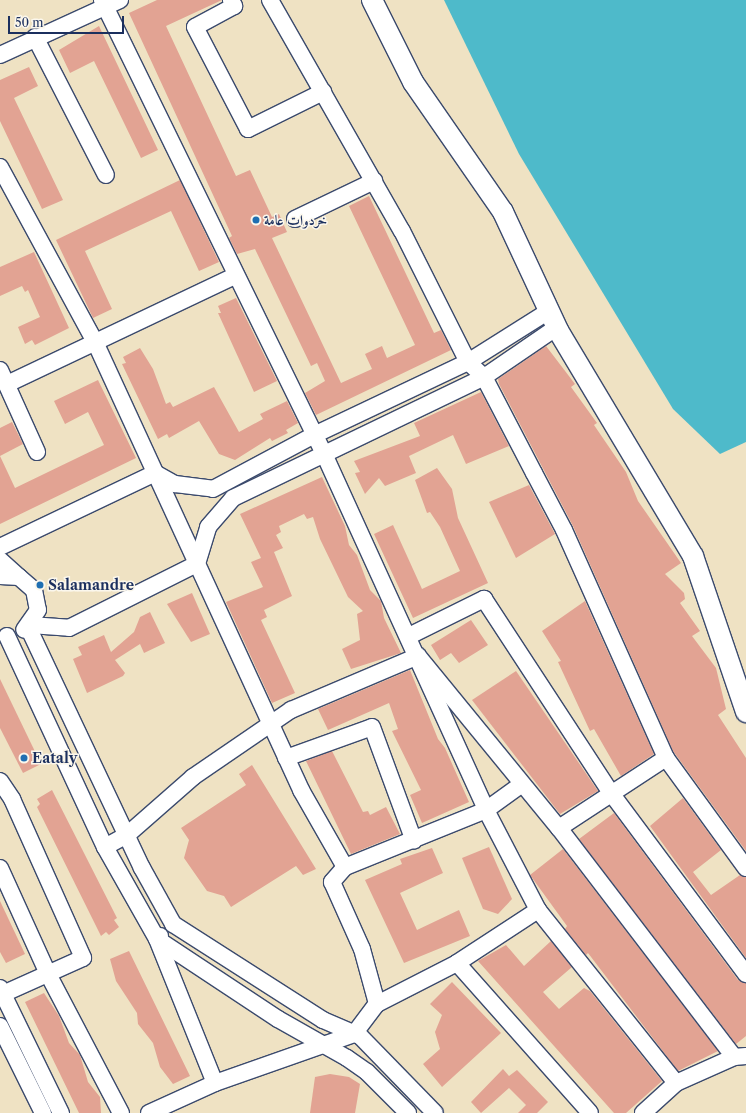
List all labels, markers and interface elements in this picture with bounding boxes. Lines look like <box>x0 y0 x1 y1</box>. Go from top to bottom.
scale bar <box>10 8 126 34</box>
text: 50 m <box>15 15 44 30</box>
place label: خردوات عامة <box>264 212 327 228</box>
marker: خردوات عامة <box>251 215 261 225</box>
place label: Salamandre <box>48 577 134 593</box>
marker: Salamandre <box>35 580 45 590</box>
place label: Eataly <box>32 750 77 766</box>
marker: Eataly <box>19 753 29 763</box>

